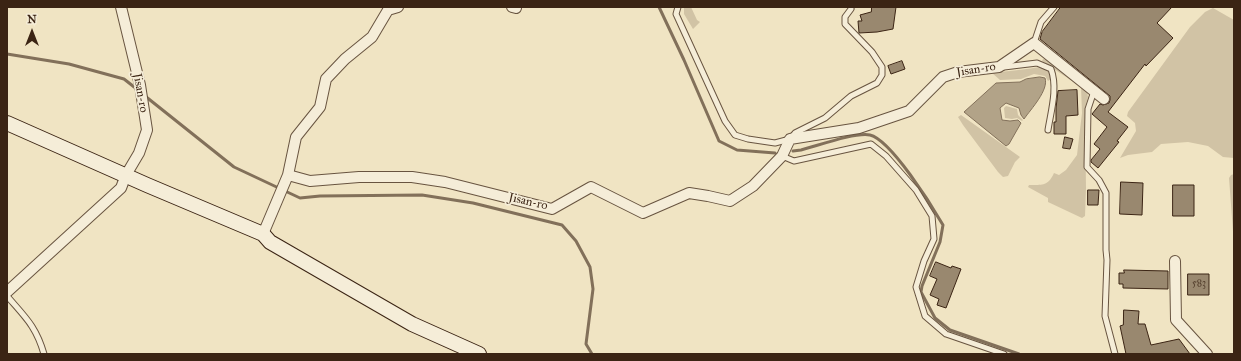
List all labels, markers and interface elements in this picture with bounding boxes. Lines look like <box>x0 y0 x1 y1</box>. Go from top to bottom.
north arrow <box>12 12 52 52</box>
text: N <box>27 13 37 26</box>
street label: Jisan-ro <box>955 60 997 80</box>
street label: Jisan-ro <box>129 72 151 114</box>
street label: Jisan-ro <box>507 191 549 213</box>
house number: 583 <box>1192 278 1206 290</box>

